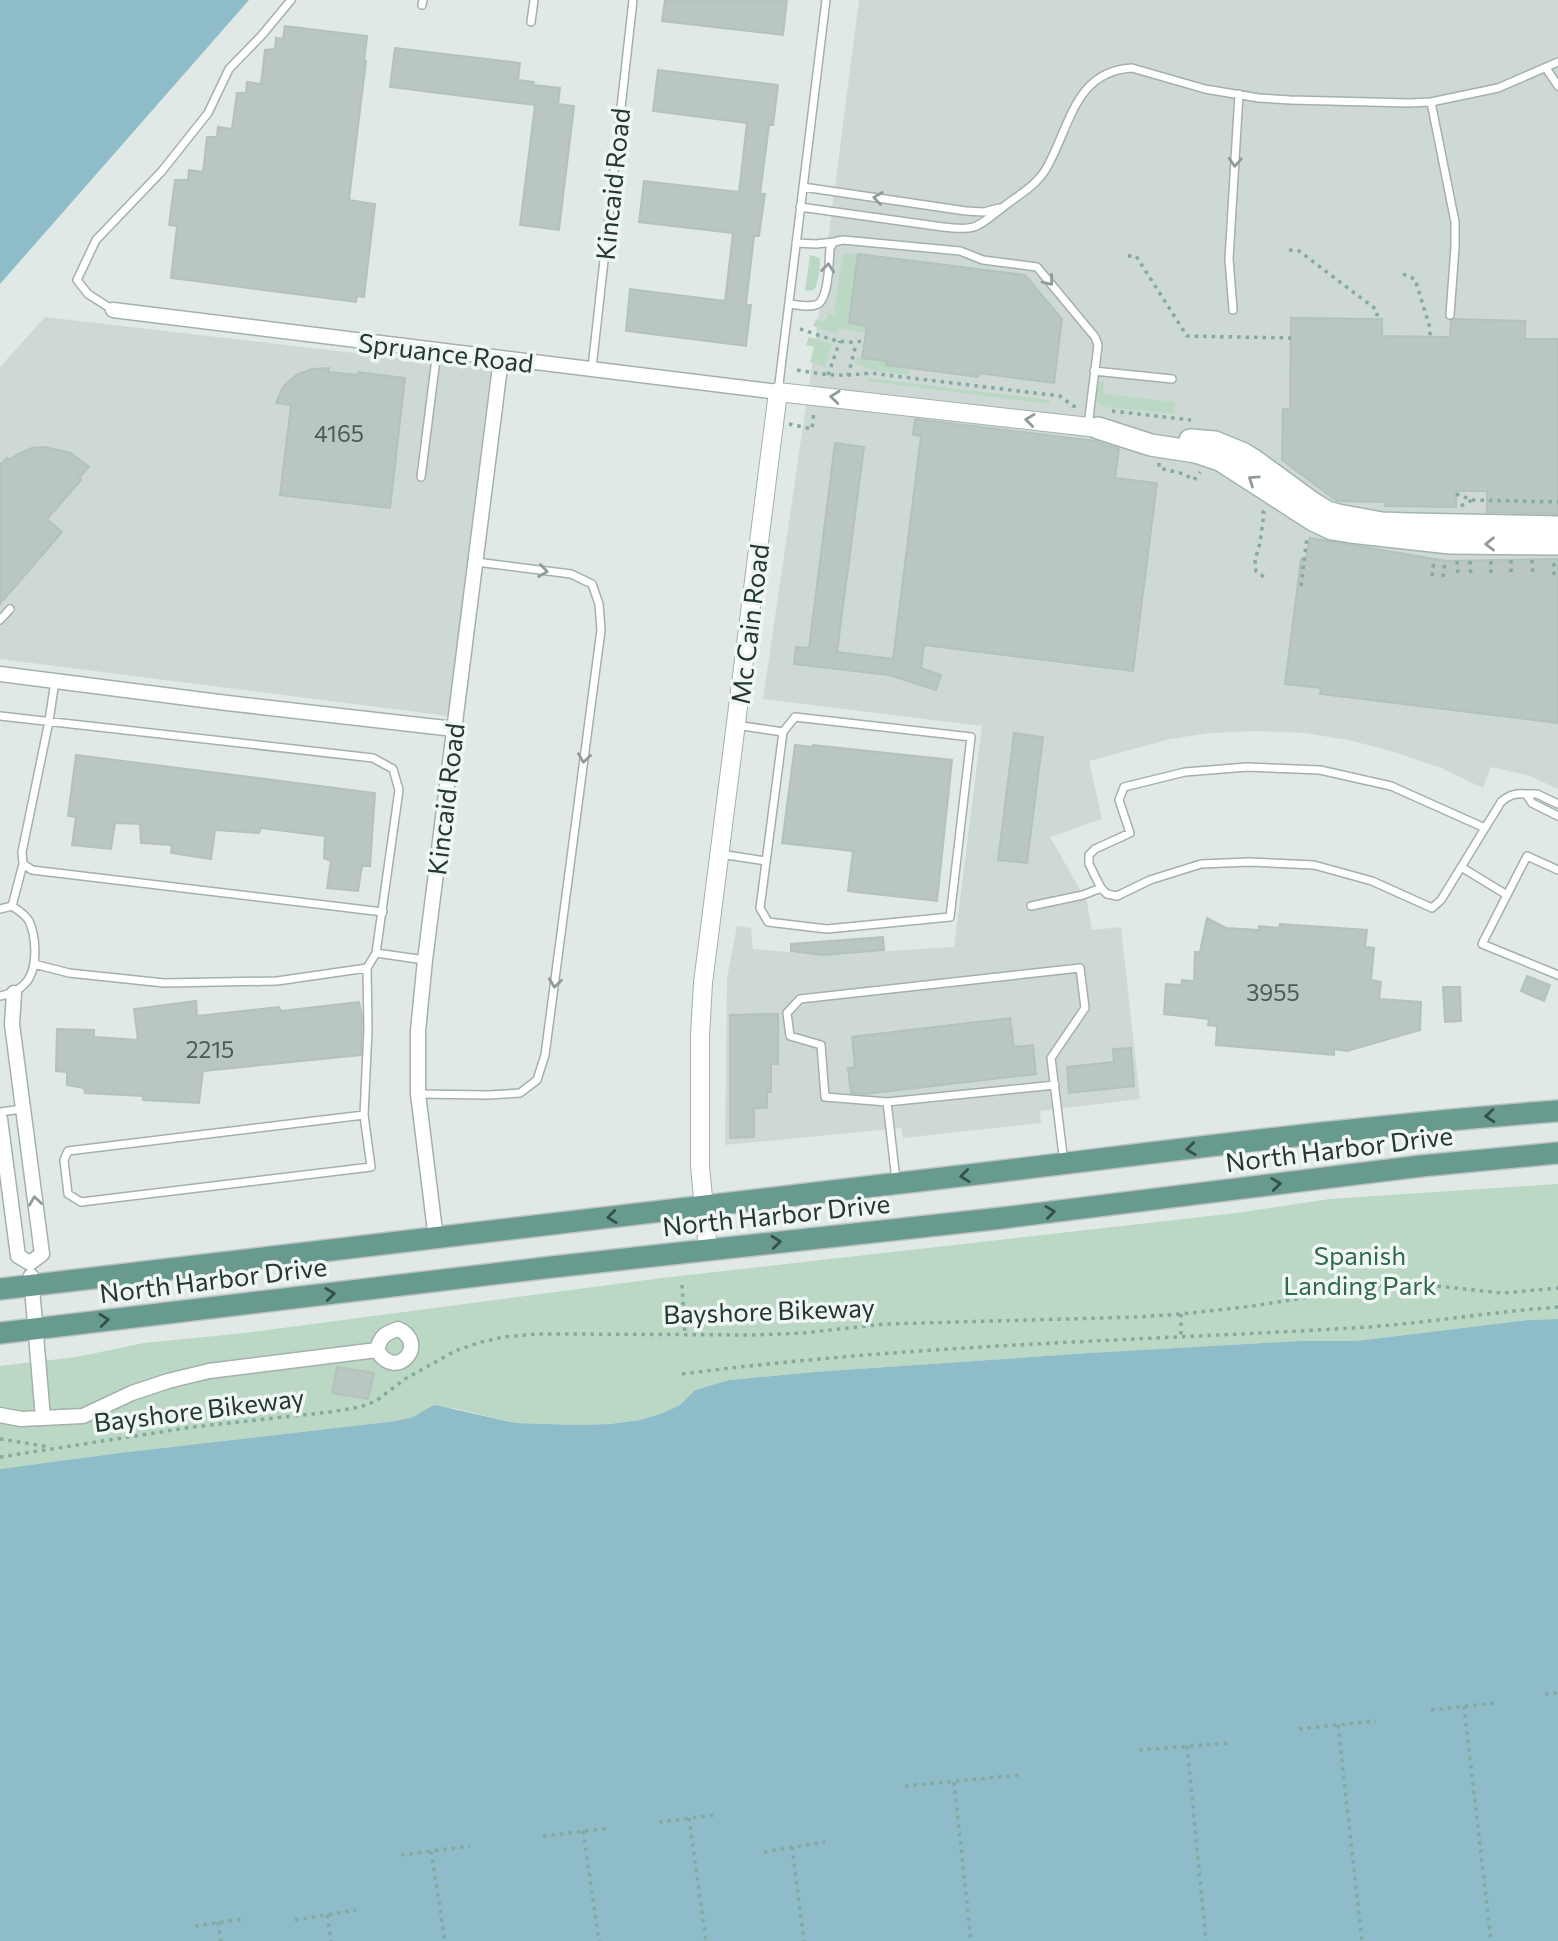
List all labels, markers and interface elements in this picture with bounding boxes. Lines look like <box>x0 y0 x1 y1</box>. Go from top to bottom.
street label: Kincaid Road <box>589 106 635 262</box>
one-way arrow <box>1228 157 1243 168</box>
one-way arrow <box>872 191 884 206</box>
one-way arrow <box>820 262 835 273</box>
one-way arrow <box>1041 274 1054 286</box>
street label: Spruance Road <box>357 326 535 378</box>
one-way arrow <box>829 390 841 405</box>
one-way arrow <box>1024 412 1036 427</box>
house number: 4165 <box>314 419 364 447</box>
one-way arrow <box>1248 476 1261 488</box>
one-way arrow <box>1484 536 1495 552</box>
street label: Mc Cain Road <box>724 542 774 706</box>
one-way arrow <box>537 563 549 578</box>
street label: Kincaid Road <box>420 721 470 877</box>
one-way arrow <box>577 752 592 764</box>
one-way arrow <box>547 978 562 989</box>
house number: 3955 <box>1246 978 1300 1006</box>
house number: 2215 <box>186 1035 234 1063</box>
one-way arrow <box>1484 1108 1495 1123</box>
street label: North Harbor Drive <box>1224 1119 1454 1177</box>
one-way arrow <box>1185 1142 1197 1157</box>
one-way arrow <box>959 1168 971 1183</box>
one-way arrow <box>1270 1176 1282 1191</box>
street label: North Harbor Drive <box>661 1187 891 1241</box>
one-way arrow <box>28 1196 43 1207</box>
one-way arrow <box>1045 1204 1056 1219</box>
one-way arrow <box>606 1210 618 1225</box>
one-way arrow <box>770 1235 781 1250</box>
park label: Spanish Landing Park <box>1283 1239 1437 1300</box>
street label: North Harbor Drive <box>98 1250 328 1308</box>
one-way arrow <box>324 1287 336 1302</box>
street label: Bayshore Bikeway <box>663 1291 875 1329</box>
one-way arrow <box>99 1313 110 1328</box>
street label: Bayshore Bikeway <box>92 1381 306 1437</box>

